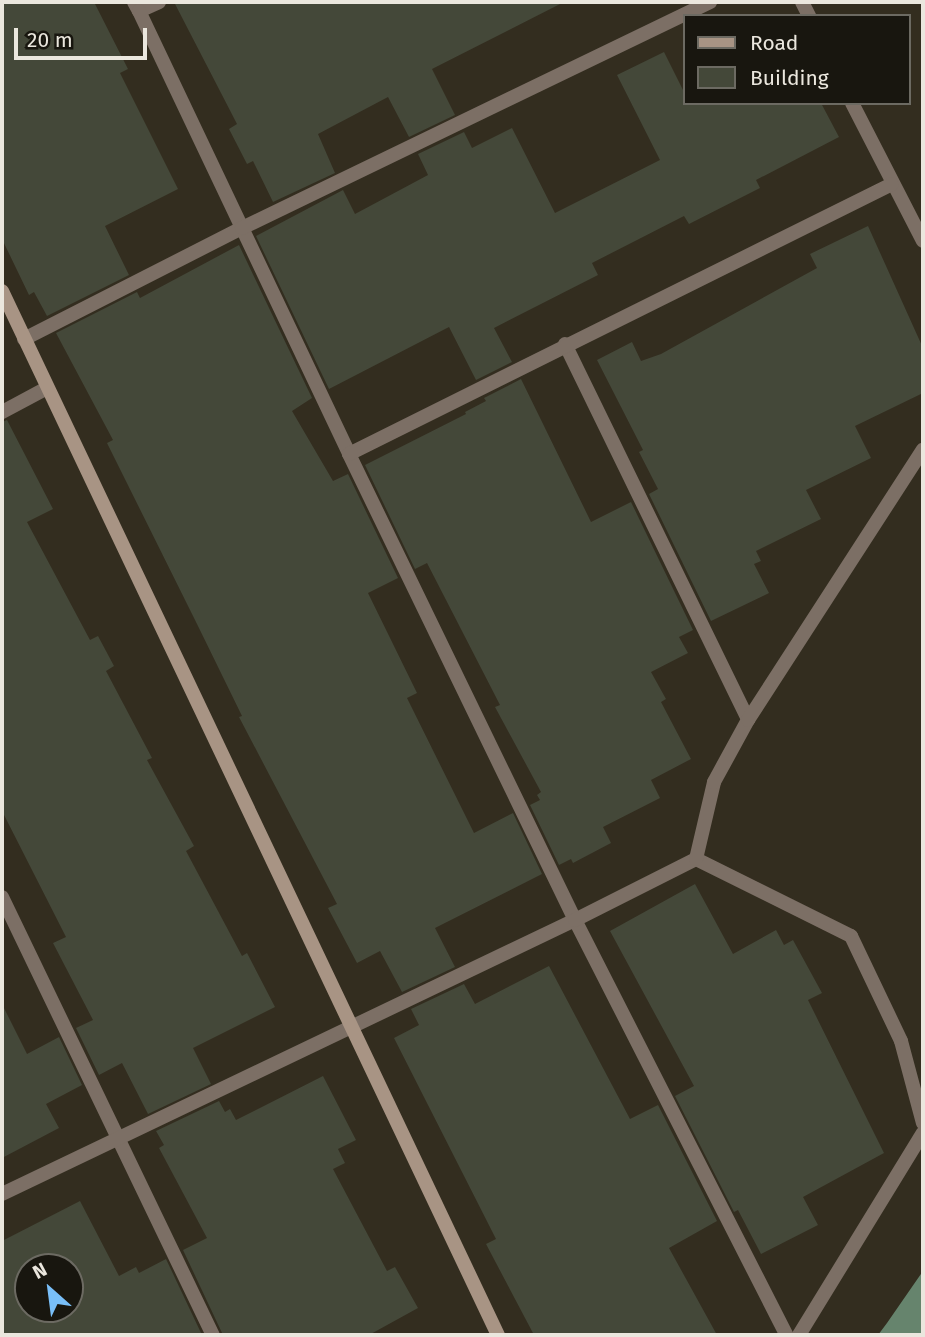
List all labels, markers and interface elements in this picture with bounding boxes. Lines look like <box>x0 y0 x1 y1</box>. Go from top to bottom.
scale bar <box>18 14 150 58</box>
legend <box>684 14 911 105</box>
text: 20 m <box>27 27 73 53</box>
text: Road <box>750 30 798 56</box>
text: Building <box>750 65 829 91</box>
north arrow <box>14 1253 84 1323</box>
text: N <box>29 1258 51 1284</box>

